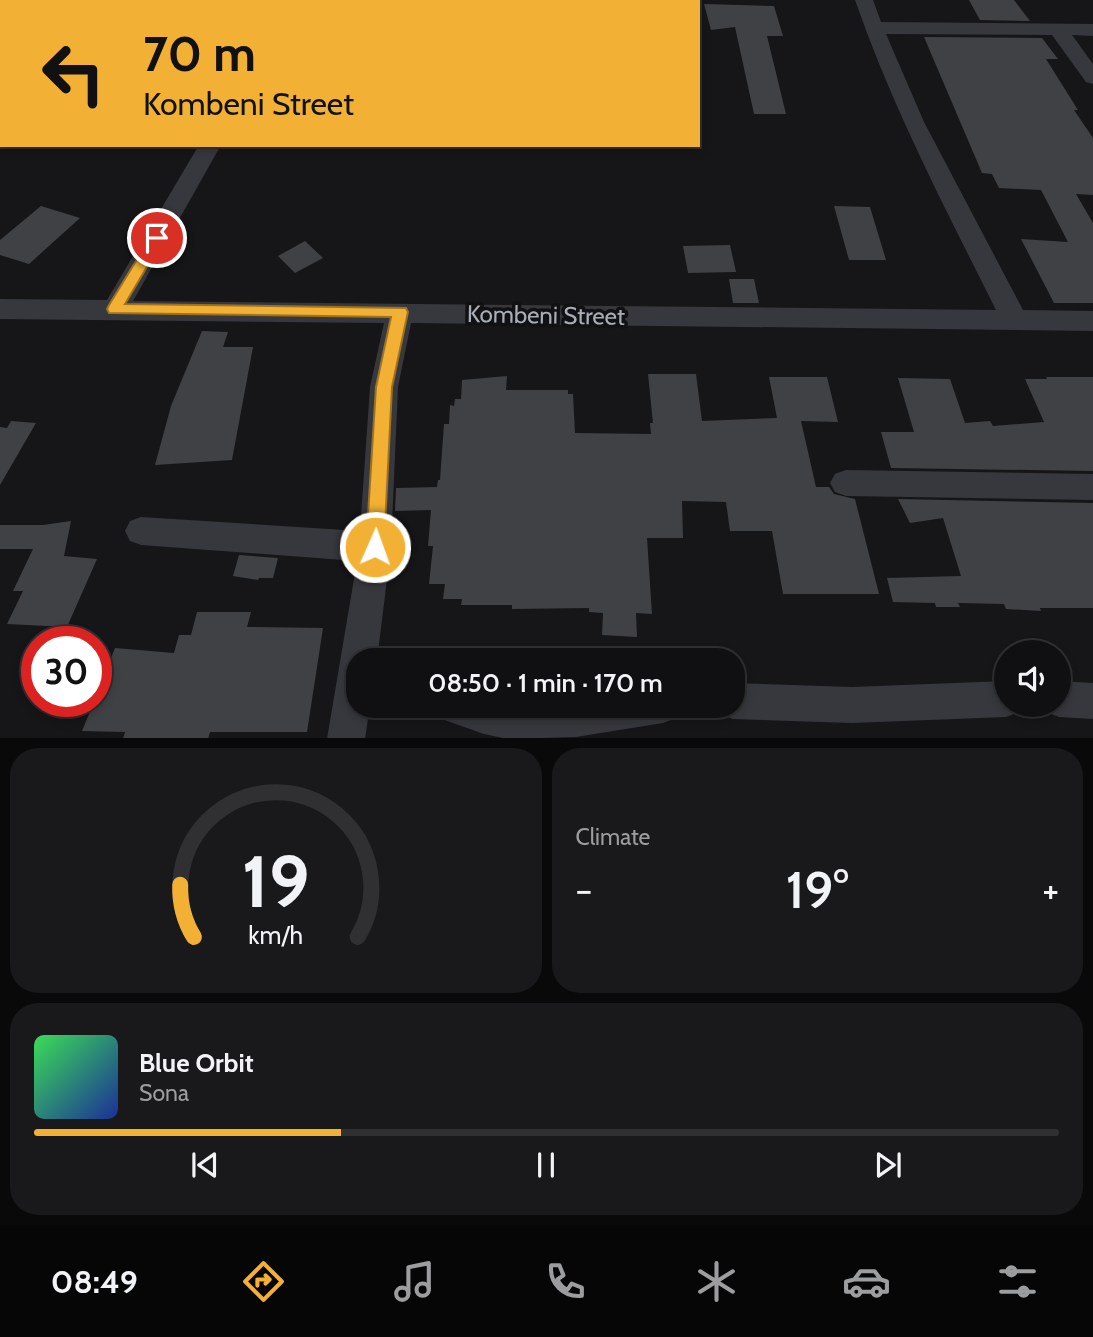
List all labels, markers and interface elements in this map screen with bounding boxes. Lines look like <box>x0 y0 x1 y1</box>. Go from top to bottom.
text: 70 m <box>143 24 256 83</box>
icon: left <box>28 28 119 119</box>
text: Kombeni Street <box>143 84 354 123</box>
pin <box>127 208 187 268</box>
icon: arrive <box>138 219 176 257</box>
street label: Kombeni Street <box>467 299 625 331</box>
position arrow <box>338 510 412 584</box>
speed limit sign: 30 <box>21 626 112 717</box>
map controls <box>994 640 1071 717</box>
button: sound <box>994 640 1071 717</box>
text: 08:50 · 1 min · 170 m <box>428 667 663 699</box>
text: Climate <box>576 823 650 851</box>
text: 19 <box>242 837 310 925</box>
text: 19° <box>786 858 849 921</box>
text: − <box>576 866 592 913</box>
text: + <box>1042 866 1059 913</box>
text: km/h <box>248 919 303 949</box>
text: Blue Orbit <box>139 1047 254 1079</box>
text: Sona <box>139 1079 189 1107</box>
icon: previous <box>186 1146 224 1184</box>
icon: pause <box>527 1146 565 1184</box>
icon: next <box>869 1146 907 1184</box>
icon: directions <box>239 1257 288 1306</box>
icon: music <box>390 1257 439 1306</box>
icon: phone <box>541 1257 590 1306</box>
icon: climate <box>692 1257 741 1306</box>
icon: car <box>842 1257 891 1306</box>
icon: filters <box>993 1257 1042 1306</box>
text: 08:49 <box>51 1262 138 1301</box>

